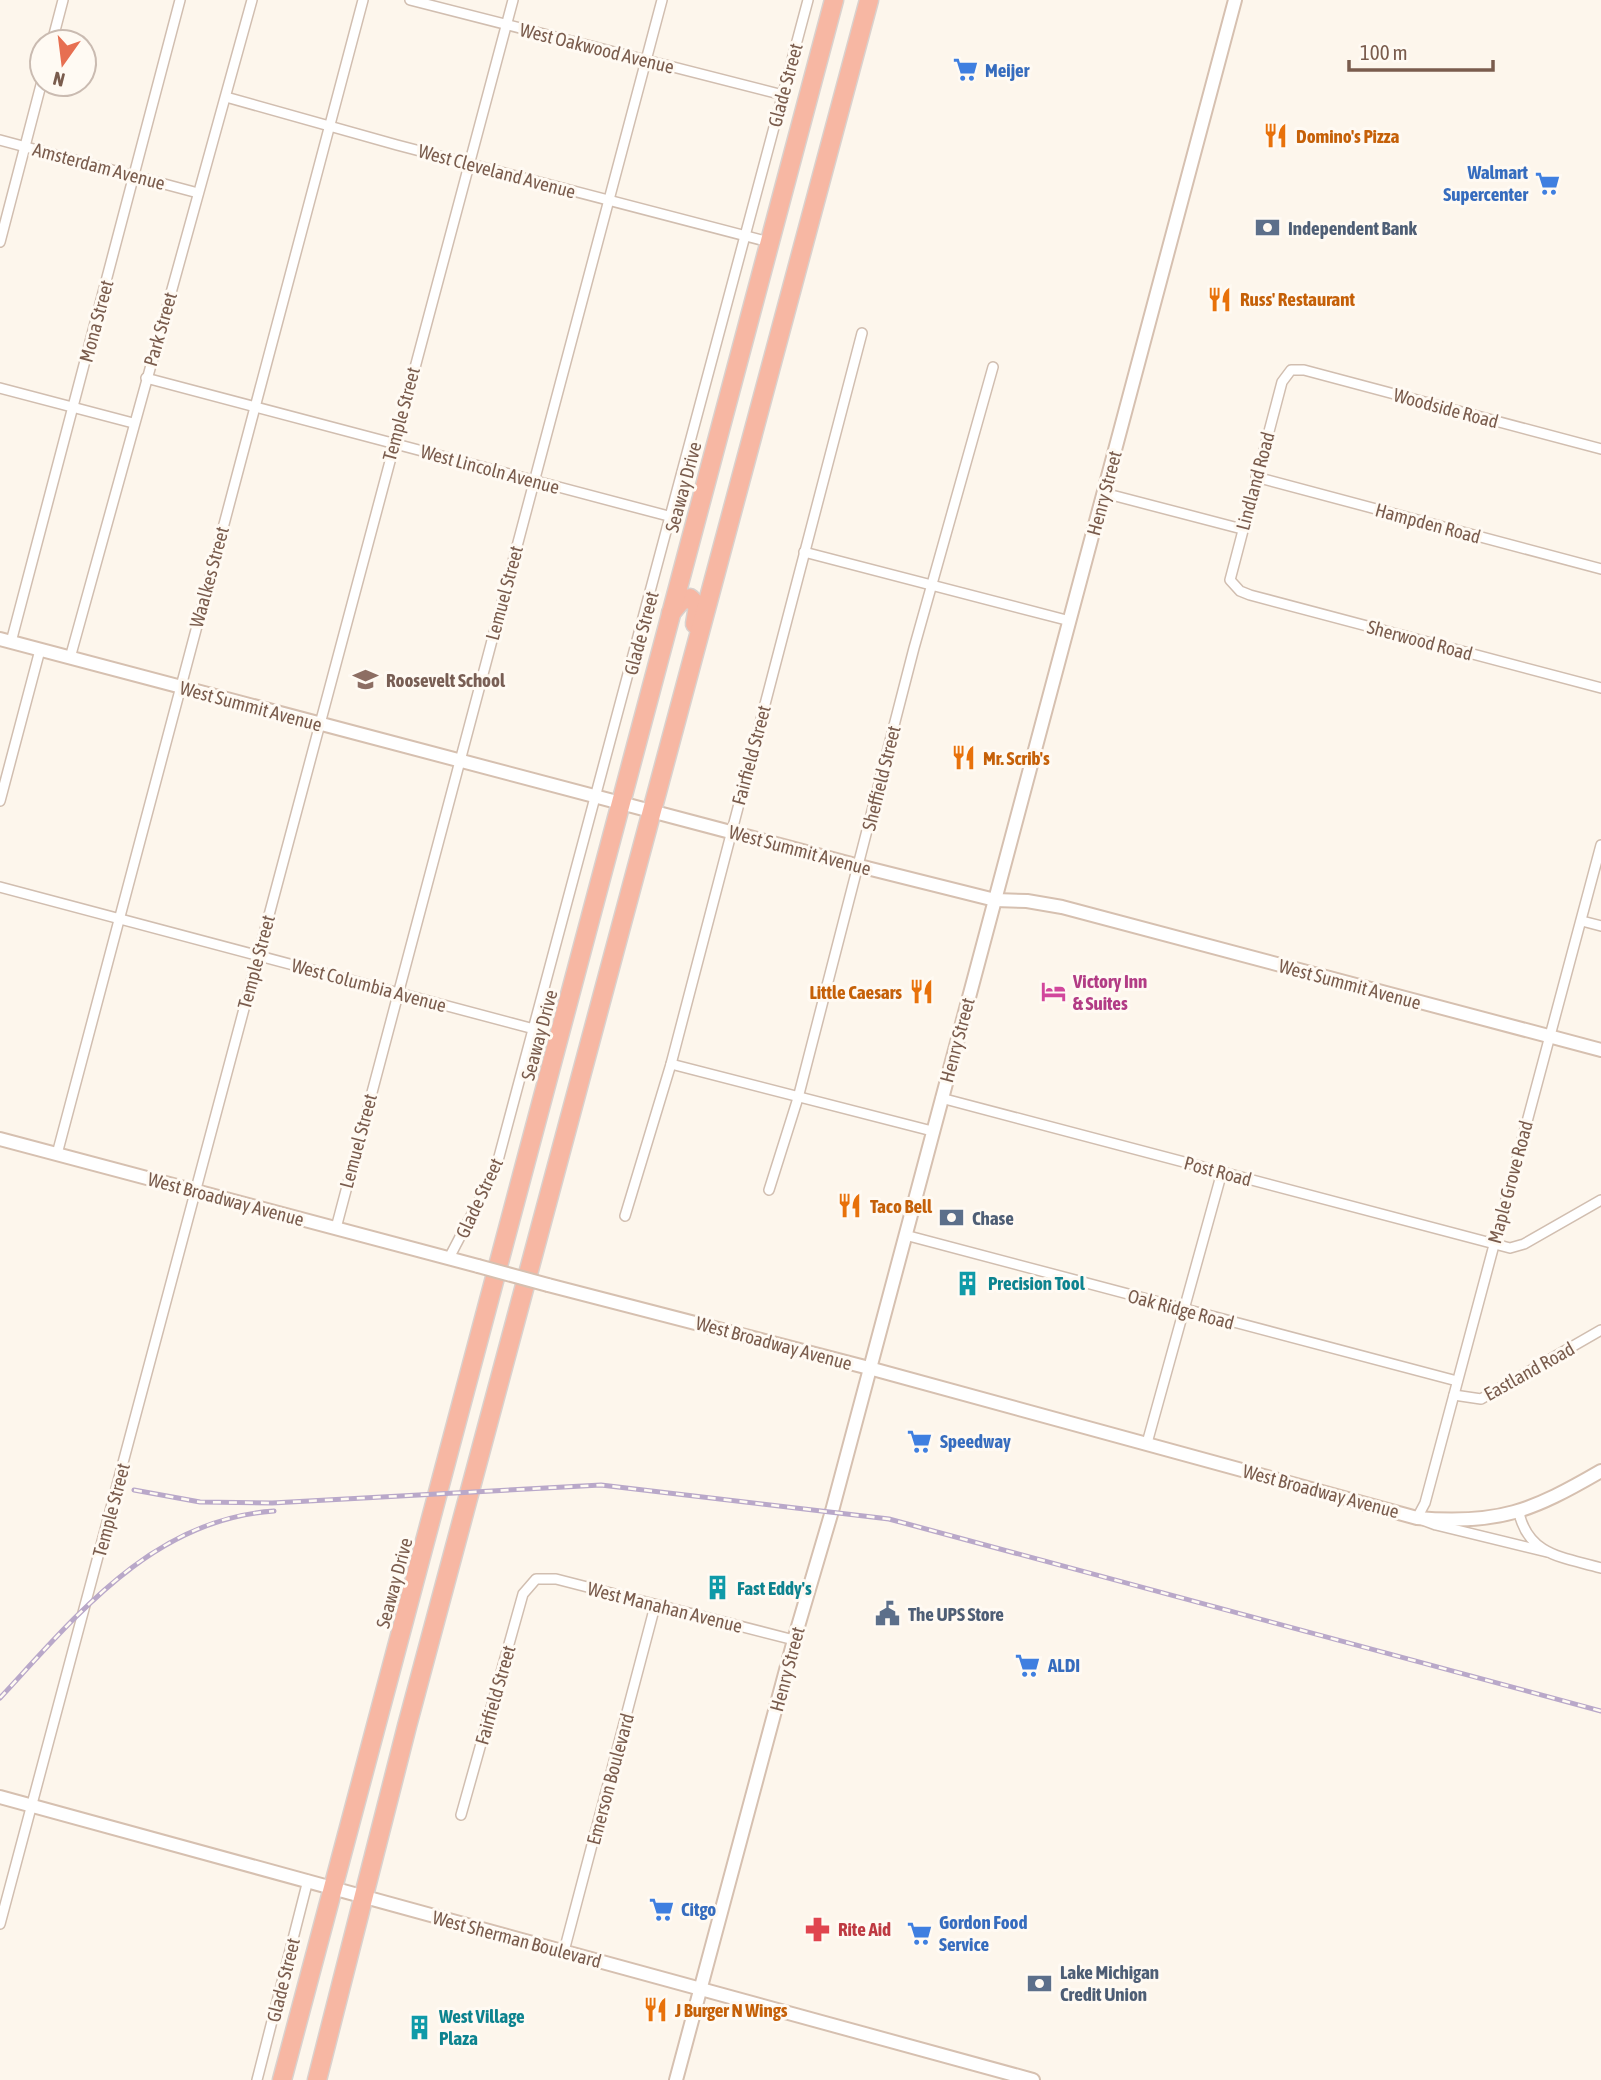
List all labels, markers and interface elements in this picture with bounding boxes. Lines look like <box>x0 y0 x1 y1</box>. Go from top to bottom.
street label: West Oakwood Avenue <box>518 18 676 78</box>
north arrow <box>28 28 98 98</box>
scale bar <box>1349 28 1492 72</box>
text: 100 m <box>1360 40 1408 64</box>
street label: Glade Street <box>763 41 807 129</box>
supermarket icon: Meijer <box>951 56 979 84</box>
place label: Meijer <box>985 59 1030 81</box>
text: N <box>51 67 67 92</box>
restaurant icon: Domino's Pizza <box>1262 122 1290 150</box>
place label: Domino's Pizza <box>1296 125 1400 147</box>
street label: Amsterdam Avenue <box>31 138 167 194</box>
street label: West Cleveland Avenue <box>416 139 578 203</box>
place label: Walmart Supercenter <box>1443 161 1529 205</box>
supermarket icon: Walmart Supercenter <box>1534 169 1562 197</box>
bank icon: Independent Bank <box>1254 214 1282 242</box>
place label: Independent Bank <box>1288 217 1418 239</box>
street label: Mona Street <box>75 278 117 364</box>
restaurant icon: Russ' Restaurant <box>1206 285 1234 313</box>
place label: Russ' Restaurant <box>1240 288 1355 310</box>
street label: Park Street <box>139 289 181 369</box>
street label: Temple Street <box>378 365 424 463</box>
street label: Woodside Road <box>1391 383 1501 433</box>
street label: Lindland Road <box>1231 429 1279 533</box>
street label: Seaway Drive <box>660 439 706 535</box>
street label: West Lincoln Avenue <box>418 440 562 498</box>
street label: Henry Street <box>1082 448 1126 538</box>
street label: Hampden Road <box>1373 498 1483 548</box>
street label: Waalkes Street <box>185 524 233 630</box>
street label: Lemuel Street <box>481 543 527 643</box>
street label: Glade Street <box>619 589 663 677</box>
street label: Sherwood Road <box>1365 615 1475 665</box>
school or university icon: Roosevelt School <box>352 666 380 694</box>
place label: Roosevelt School <box>386 669 506 691</box>
street label: West Summit Avenue <box>178 676 324 736</box>
street label: Fairfield Street <box>727 703 775 807</box>
street label: Sheffield Street <box>857 723 905 833</box>
restaurant icon: Mr. Scrib's <box>949 744 977 772</box>
place label: Mr. Scrib's <box>983 747 1050 769</box>
street label: West Summit Avenue <box>727 820 873 880</box>
street label: Temple Street <box>233 913 279 1011</box>
street label: West Columbia Avenue <box>289 954 449 1016</box>
street label: West Summit Avenue <box>1277 954 1423 1014</box>
place label: Victory Inn & Suites <box>1072 970 1147 1014</box>
restaurant icon: Little Caesars <box>908 978 936 1006</box>
hotel icon: Victory Inn & Suites <box>1039 978 1067 1006</box>
place label: Little Caesars <box>809 981 902 1003</box>
street label: Seaway Drive <box>516 987 562 1083</box>
street label: Henry Street <box>935 995 979 1085</box>
street label: Lemuel Street <box>335 1091 381 1191</box>
street label: Maple Grove Road <box>1483 1118 1537 1246</box>
street label: Post Road <box>1182 1151 1254 1191</box>
street label: Glade Street <box>451 1154 507 1242</box>
street label: West Broadway Avenue <box>145 1168 307 1230</box>
restaurant icon: Taco Bell <box>836 1192 864 1220</box>
place label: Taco Bell <box>870 1195 933 1217</box>
bank icon: Chase <box>938 1204 966 1232</box>
place label: Chase <box>972 1207 1014 1229</box>
building icon: Precision Tool <box>954 1269 982 1297</box>
place label: Precision Tool <box>988 1272 1086 1294</box>
street label: Oak Ridge Road <box>1125 1284 1237 1334</box>
street label: West Broadway Avenue <box>693 1312 855 1374</box>
street label: Eastland Road <box>1480 1337 1578 1405</box>
supermarket icon: Speedway <box>906 1427 934 1455</box>
place label: Speedway <box>940 1430 1011 1452</box>
street label: West Broadway Avenue <box>1240 1460 1402 1522</box>
street label: Temple Street <box>88 1461 134 1559</box>
street label: Seaway Drive <box>371 1535 417 1631</box>
building icon: Fast Eddy's <box>703 1574 731 1602</box>
street label: West Manahan Avenue <box>585 1577 745 1637</box>
place label: Fast Eddy's <box>737 1577 812 1599</box>
public building icon: The UPS Store <box>874 1600 902 1628</box>
place label: The UPS Store <box>908 1603 1004 1625</box>
street label: Henry Street <box>765 1624 809 1714</box>
street label: Fairfield Street <box>470 1643 520 1747</box>
supermarket icon: ALDI <box>1014 1651 1042 1679</box>
place label: ALDI <box>1047 1654 1080 1676</box>
street label: Emerson Boulevard <box>582 1711 638 1847</box>
supermarket icon: Citgo <box>647 1895 675 1923</box>
place label: Citgo <box>681 1898 716 1920</box>
street label: West Sherman Boulevard <box>430 1906 604 1972</box>
place label: Gordon Food Service <box>939 1911 1028 1955</box>
pharmacy icon: Rite Aid <box>804 1915 832 1943</box>
place label: Rite Aid <box>838 1918 891 1940</box>
supermarket icon: Gordon Food Service <box>905 1919 933 1947</box>
street label: Glade Street <box>262 1936 304 2024</box>
place label: Lake Michigan Credit Union <box>1060 1961 1159 2005</box>
bank icon: Lake Michigan Credit Union <box>1026 1969 1054 1997</box>
restaurant icon: J Burger N Wings <box>641 1996 669 2024</box>
place label: J Burger N Wings <box>674 1999 788 2021</box>
place label: West Village Plaza <box>438 2005 525 2049</box>
building icon: West Village Plaza <box>405 2013 433 2041</box>

